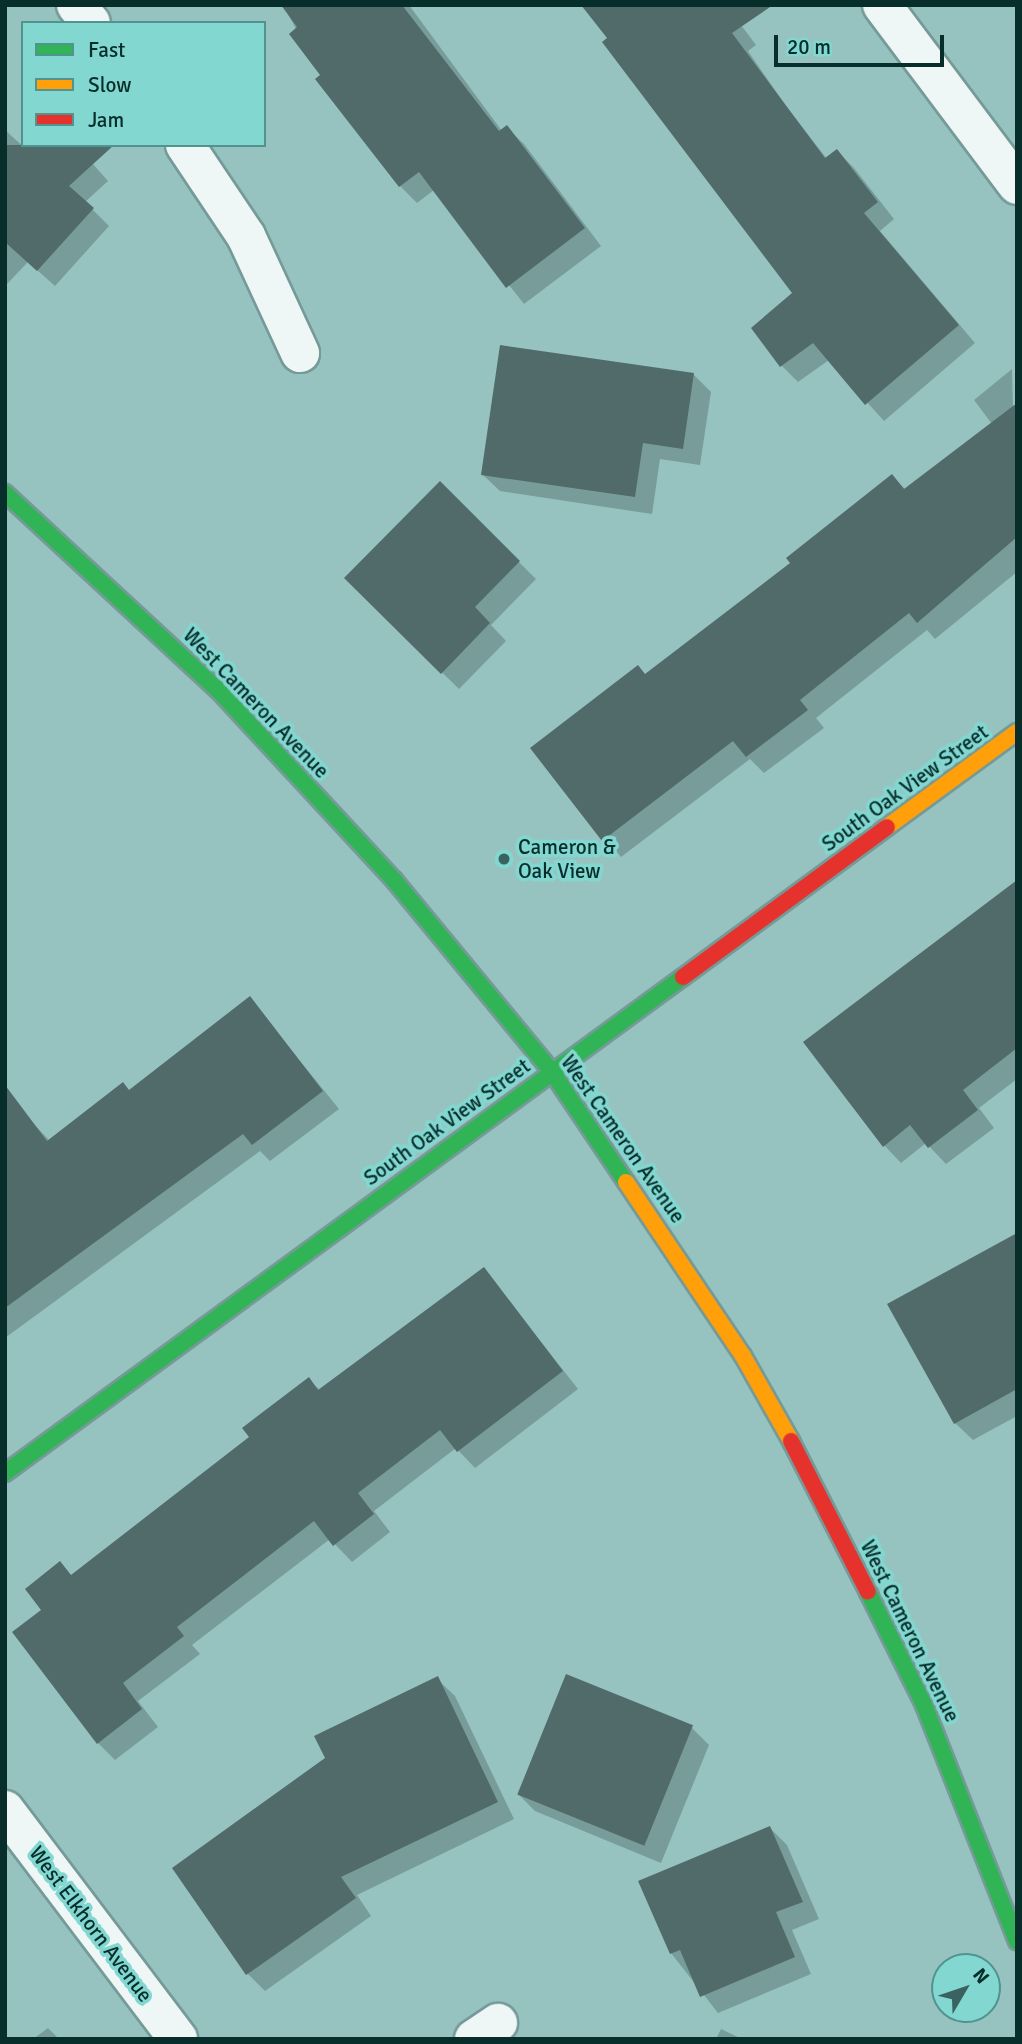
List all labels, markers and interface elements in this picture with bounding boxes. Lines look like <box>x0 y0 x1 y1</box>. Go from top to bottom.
legend <box>21 21 266 147</box>
scale bar <box>777 21 947 65</box>
text: 20 m <box>787 34 831 60</box>
text: Fast <box>88 37 125 63</box>
text: Slow <box>88 72 132 98</box>
text: Jam <box>88 107 124 133</box>
street label: West Cameron Avenue <box>178 623 334 783</box>
street label: South Oak View Street <box>817 719 993 857</box>
place label: Cameron & Oak View <box>518 834 616 884</box>
marker: Cameron & Oak View <box>496 851 512 867</box>
street label: West Cameron Avenue <box>556 1050 690 1228</box>
street label: South Oak View Street <box>359 1053 535 1191</box>
street label: West Cameron Avenue <box>855 1536 965 1726</box>
street label: West Elkhorn Avenue <box>24 1841 158 2007</box>
north arrow <box>931 1953 1001 2023</box>
text: N <box>967 1963 994 1989</box>

